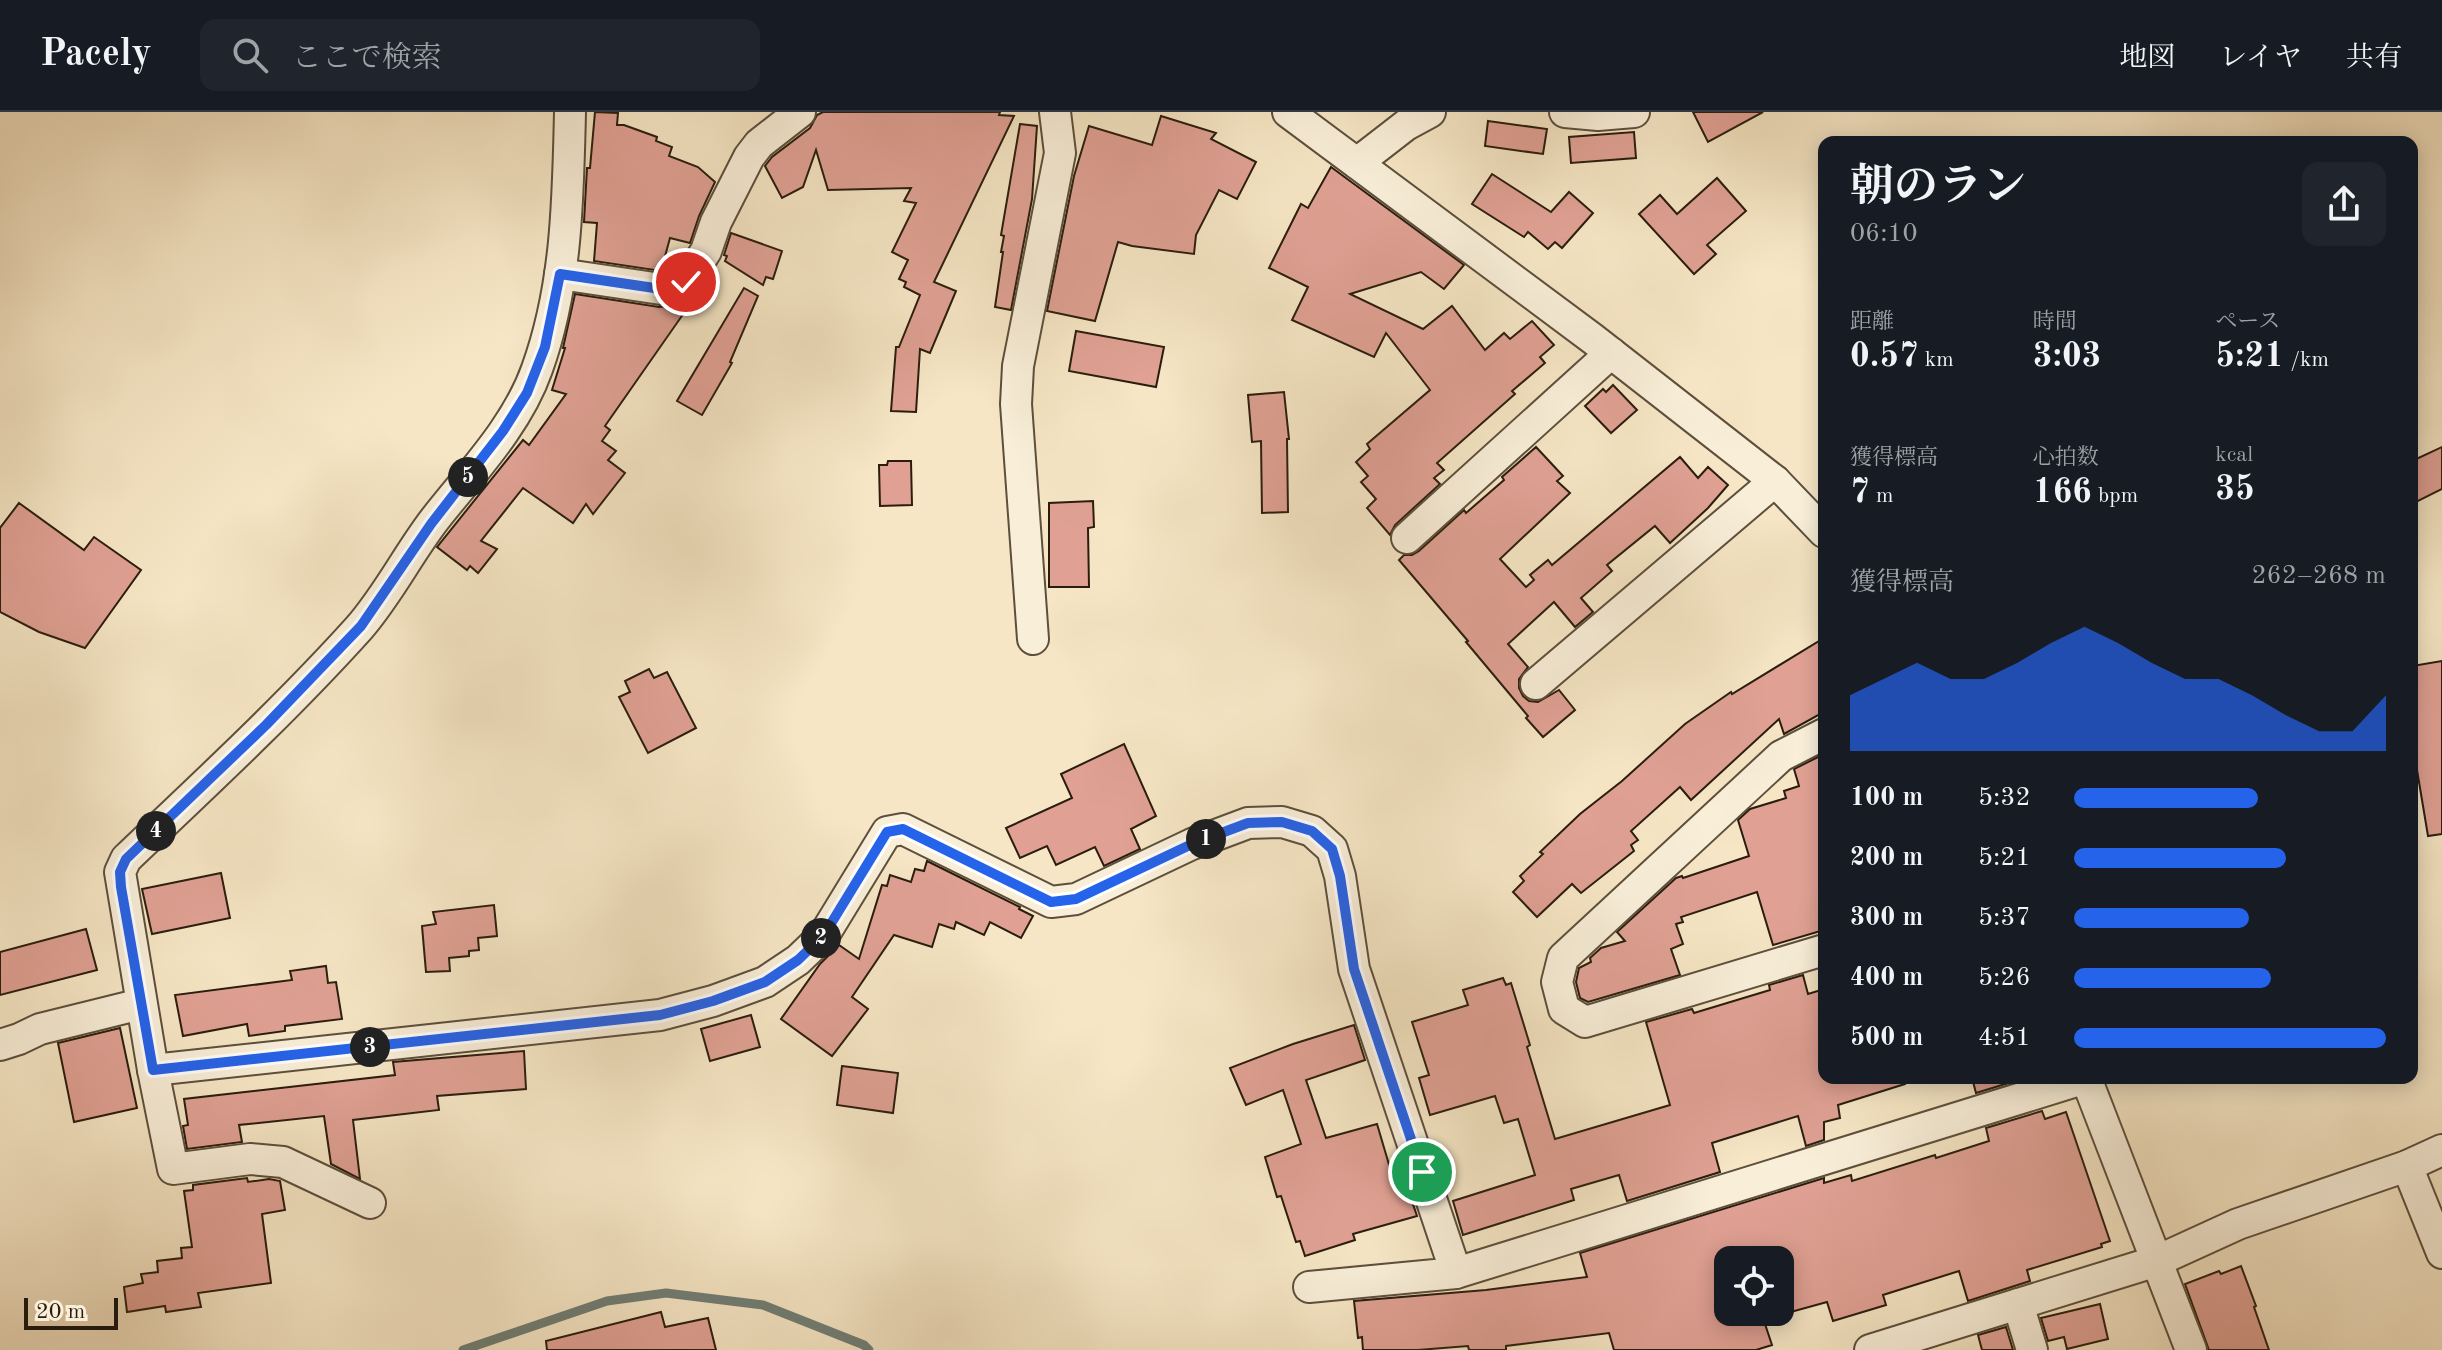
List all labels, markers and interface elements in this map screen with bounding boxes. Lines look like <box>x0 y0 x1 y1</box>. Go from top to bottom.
search box <box>200 19 760 91</box>
icon: search <box>228 33 272 77</box>
text: Pacely <box>40 36 152 74</box>
text: ここで検索 <box>292 44 442 74</box>
text: 地図 <box>2119 45 2175 73</box>
text: レイヤ <box>2219 45 2302 73</box>
text: 共有 <box>2346 45 2402 73</box>
button: share <box>2302 162 2386 246</box>
text: 朝のラン <box>1850 166 2026 210</box>
text: 06:10 <box>1850 221 1918 247</box>
pin <box>652 248 720 316</box>
icon: check <box>664 260 708 304</box>
text: 距離 <box>1850 311 1894 333</box>
text: 時間 <box>2033 311 2077 333</box>
text: ペース <box>2215 311 2280 333</box>
text: 0.57 <box>1850 340 1919 374</box>
text: 3:03 <box>2033 340 2101 374</box>
text: 5:21 <box>2215 340 2284 374</box>
text: km <box>1919 349 1954 371</box>
text: /km <box>2284 349 2329 371</box>
text: kcal <box>2215 444 2253 466</box>
text: 獲得標高 <box>1850 447 1938 469</box>
text: 心拍数 <box>2033 447 2099 469</box>
pin: 5 <box>448 457 488 497</box>
text: 5 <box>462 466 474 488</box>
text: 35 <box>2215 473 2255 507</box>
text: 7 <box>1850 476 1870 510</box>
text: 166 <box>2033 476 2092 510</box>
text: m <box>1870 485 1893 507</box>
text: bpm <box>2092 485 2138 507</box>
text: 262–268 m <box>2251 563 2386 589</box>
text: 獲得標高 <box>1850 570 1954 596</box>
text: 100 m <box>1850 785 1923 811</box>
text: 5:32 <box>1978 785 2031 811</box>
pin: 4 <box>136 811 176 851</box>
pin: 1 <box>1186 819 1226 859</box>
text: 4 <box>150 820 162 842</box>
text: 1 <box>1200 828 1212 850</box>
text: 200 m <box>1850 845 1923 871</box>
text: 5:21 <box>1978 845 2031 871</box>
text: 300 m <box>1850 905 1923 931</box>
text: 5:37 <box>1978 905 2031 931</box>
pin: 2 <box>801 918 841 958</box>
text: 2 <box>815 927 827 949</box>
text: 400 m <box>1850 965 1923 991</box>
text: 5:26 <box>1978 965 2031 991</box>
text: 500 m <box>1850 1025 1923 1051</box>
text: 4:51 <box>1978 1025 2031 1051</box>
pin: 3 <box>350 1027 390 1067</box>
text: 3 <box>364 1036 376 1058</box>
pin <box>1388 1138 1456 1206</box>
icon: arrive <box>1400 1150 1444 1194</box>
map controls <box>1714 1246 1794 1326</box>
button: locate <box>1714 1246 1794 1326</box>
scale bar <box>24 1294 118 1330</box>
text: 20 m <box>36 1301 85 1323</box>

